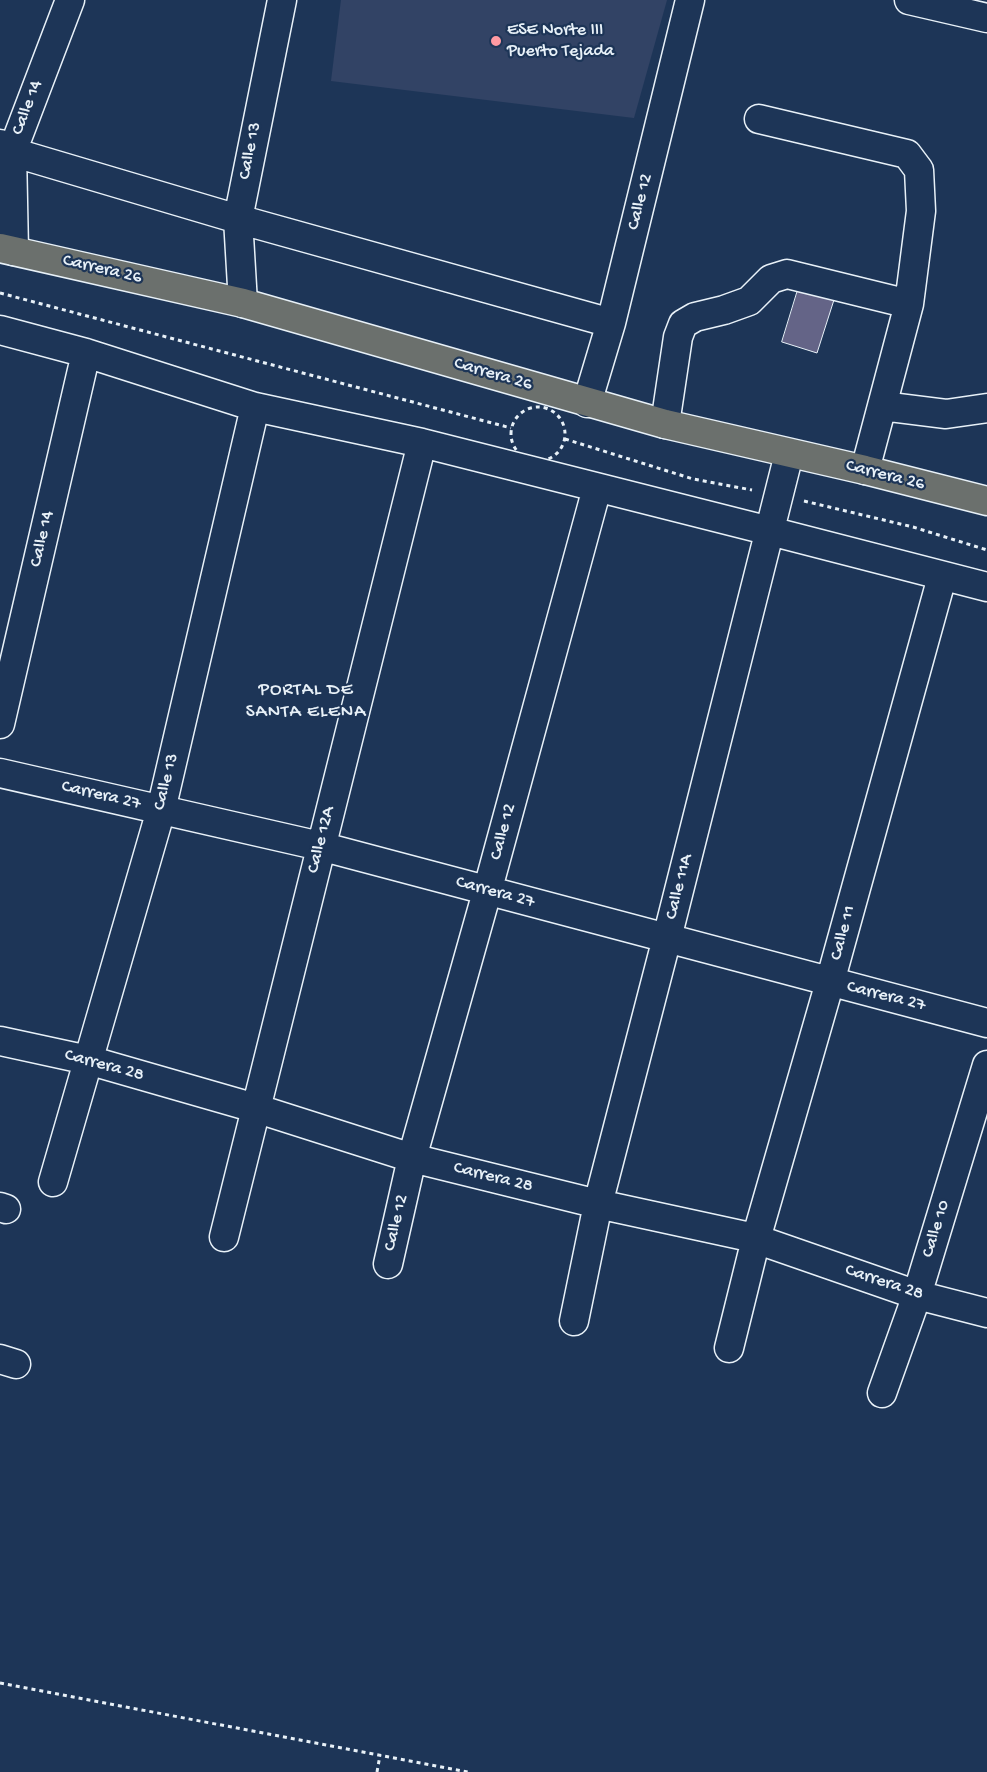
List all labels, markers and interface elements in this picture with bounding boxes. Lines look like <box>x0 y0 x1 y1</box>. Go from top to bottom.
place label: ESE Norte III Puerto Tejada <box>507 20 614 62</box>
marker: ESE Norte III Puerto Tejada <box>489 34 503 48</box>
street label: Calle 14 <box>8 78 48 138</box>
street label: Calle 13 <box>235 121 267 181</box>
street label: Calle 12 <box>624 172 658 232</box>
street label: Carrera 26 <box>60 250 144 290</box>
street label: Carrera 26 <box>451 354 535 396</box>
street label: Carrera 26 <box>843 456 927 496</box>
street label: Calle 14 <box>26 509 60 569</box>
district label: PORTAL DE SANTA ELENA <box>244 680 368 724</box>
street label: Calle 13 <box>150 751 184 813</box>
street label: Carrera 27 <box>59 776 143 816</box>
street label: Calle 12 <box>486 802 522 862</box>
street label: Calle 12A <box>303 804 341 876</box>
street label: Calle 11A <box>661 852 699 922</box>
street label: Carrera 27 <box>453 872 537 914</box>
street label: Calle 11 <box>826 903 862 963</box>
street label: Carrera 27 <box>844 977 928 1017</box>
street label: Carrera 28 <box>62 1045 146 1087</box>
street label: Carrera 28 <box>451 1158 535 1198</box>
street label: Calle 12 <box>380 1193 414 1253</box>
street label: Calle 10 <box>918 1198 956 1260</box>
street label: Carrera 28 <box>842 1260 926 1306</box>

